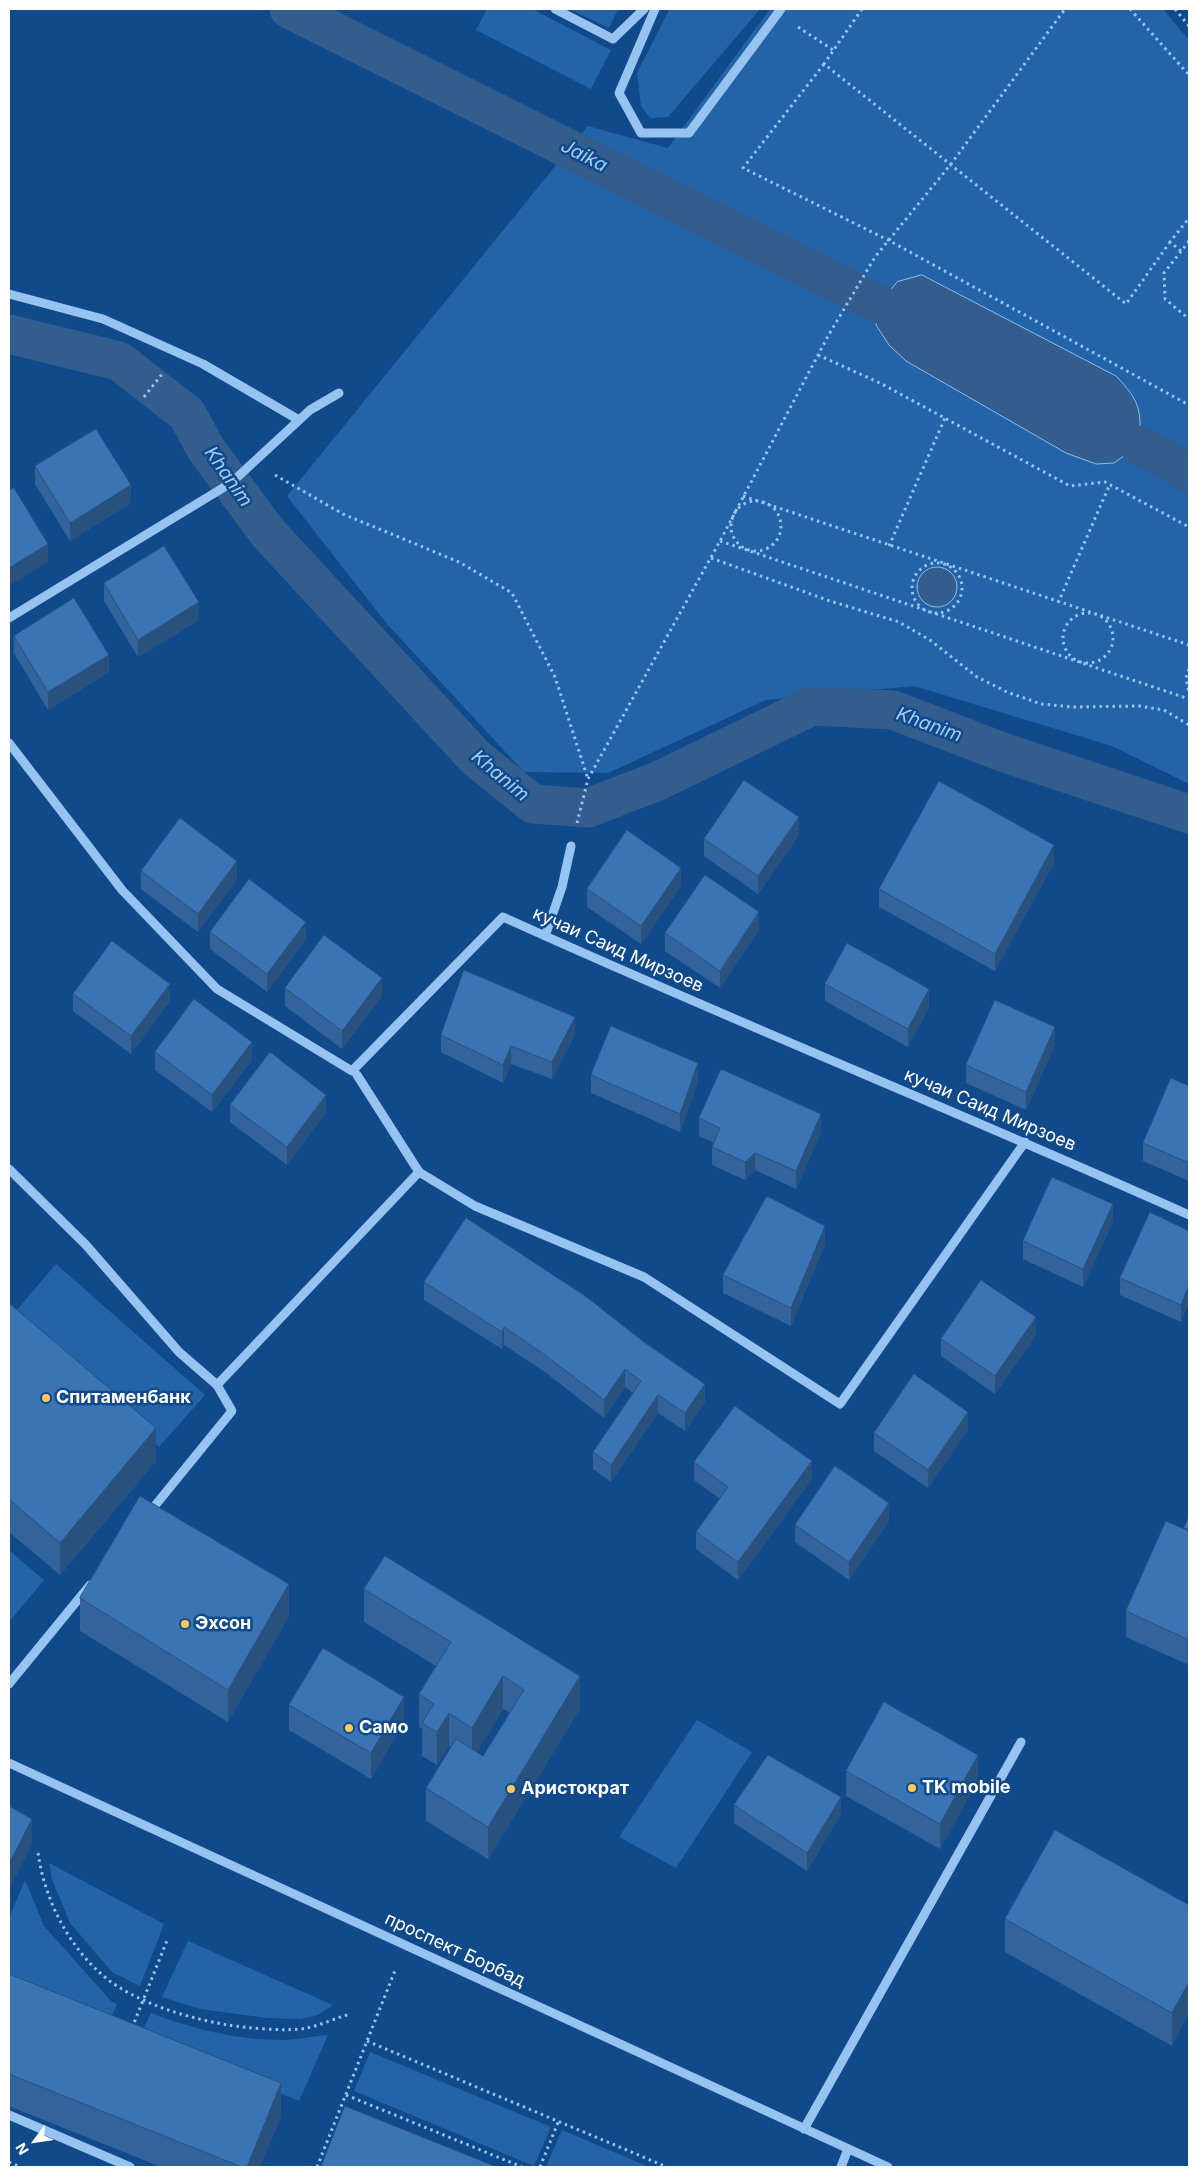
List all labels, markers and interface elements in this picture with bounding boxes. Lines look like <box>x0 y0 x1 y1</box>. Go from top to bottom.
water label: Jaika <box>557 135 611 177</box>
water label: Khanim <box>199 443 257 511</box>
water label: Khanim <box>893 703 965 747</box>
water label: Khanim <box>467 745 533 807</box>
street label: кучаи Саид Мирзоев <box>529 903 707 997</box>
street label: кучаи Саид Мирзоев <box>901 1064 1079 1156</box>
place label: Спитаменбанк <box>56 1387 191 1409</box>
marker: Спитаменбанк <box>40 1392 52 1404</box>
place label: Эхсон <box>195 1613 251 1635</box>
marker: Эхсон <box>179 1618 191 1630</box>
place label: Само <box>359 1717 408 1739</box>
marker: Само <box>343 1722 355 1734</box>
place label: TK mobile <box>922 1777 1011 1799</box>
place label: Аристократ <box>521 1778 629 1800</box>
marker: TK mobile <box>906 1782 918 1794</box>
marker: Аристократ <box>505 1783 517 1795</box>
street label: проспект Борбад <box>381 1908 529 1992</box>
north arrow <box>10 2116 60 2166</box>
text: N <box>12 2140 32 2158</box>

